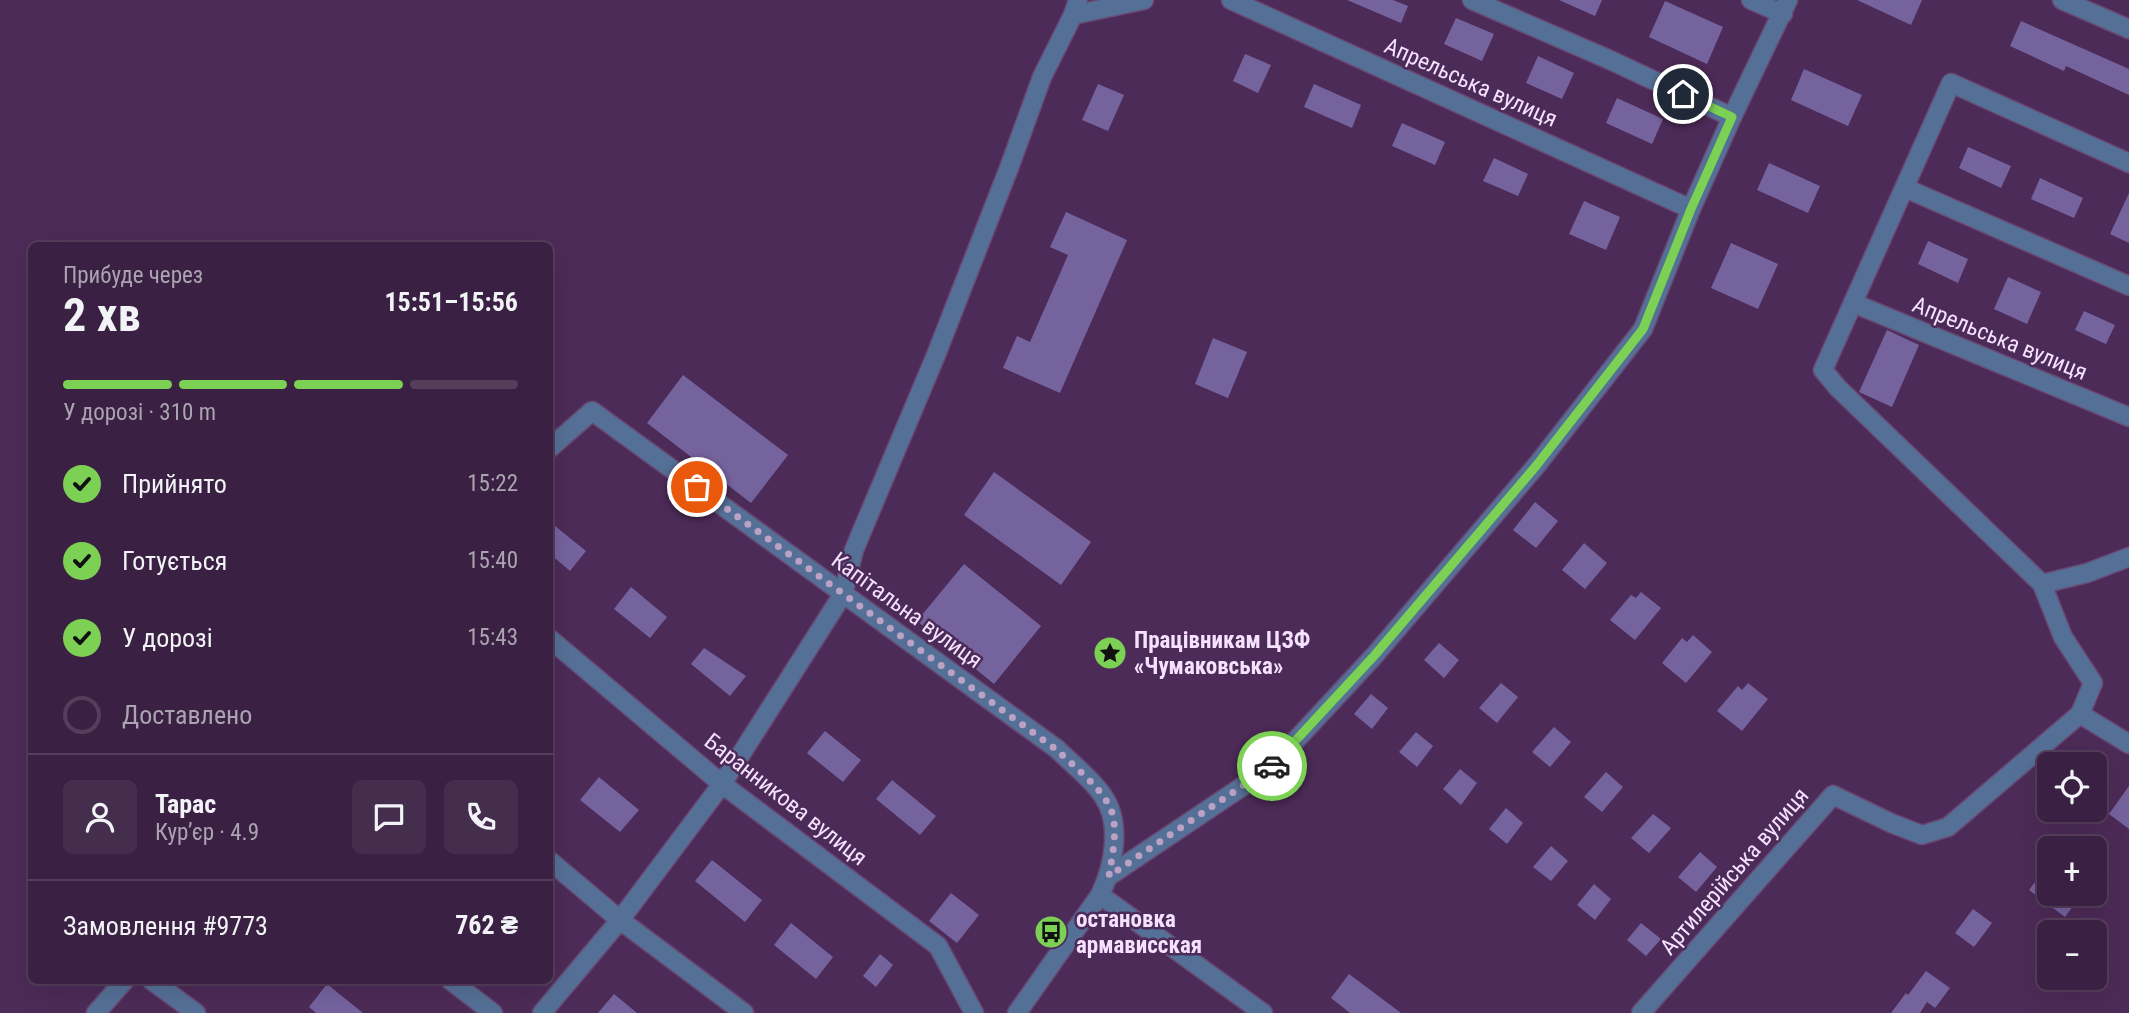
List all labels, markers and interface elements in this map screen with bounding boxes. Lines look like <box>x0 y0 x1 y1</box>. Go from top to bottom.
street label: Апрельська вулиця <box>1380 32 1561 133</box>
pin <box>1653 64 1713 124</box>
icon: home <box>1664 75 1702 113</box>
text: Прибуде через <box>63 262 203 289</box>
text: 15:51–15:56 <box>384 287 518 317</box>
text: 2 хв <box>63 288 141 342</box>
street label: Апрельська вулиця <box>1908 291 2091 386</box>
text: У дорозі · 310 m <box>63 399 216 426</box>
pin <box>667 457 727 517</box>
icon: check <box>63 465 101 503</box>
icon: bag <box>678 468 716 506</box>
text: Прийнято <box>122 469 227 499</box>
text: 15:22 <box>467 470 518 497</box>
icon: check <box>63 542 101 580</box>
text: Готується <box>122 546 227 576</box>
text: 15:40 <box>467 547 518 574</box>
street label: Капітальна вулиця <box>826 547 987 674</box>
icon: check <box>63 619 101 657</box>
text: У дорозі <box>122 623 213 653</box>
text: 15:43 <box>467 624 518 651</box>
place label: Працівникам ЦЗФ «Чумаковська» <box>1134 627 1310 680</box>
place icon: Працівникам ЦЗФ «Чумаковська» <box>1091 634 1129 672</box>
text: Доставлено <box>122 700 252 730</box>
street label: Баранникова вулиця <box>699 728 872 871</box>
courier <box>1237 731 1307 801</box>
icon: car <box>1253 747 1291 785</box>
map controls <box>2037 752 2107 990</box>
button: locate <box>2037 752 2107 822</box>
button: person <box>63 780 137 854</box>
button: chat <box>352 780 426 854</box>
button: phone <box>444 780 518 854</box>
street label: Артилерійська вулиця <box>1655 782 1814 960</box>
text: Тарас <box>155 789 216 819</box>
text: Кур’єр · 4.9 <box>155 819 259 846</box>
button: + <box>2037 836 2107 906</box>
place label: остановка армависская <box>1076 906 1202 959</box>
text: 762 ₴ <box>455 910 518 940</box>
text: Замовлення #9773 <box>63 911 268 941</box>
bus stop icon: остановка армависская <box>1032 913 1070 951</box>
button: − <box>2037 920 2107 990</box>

